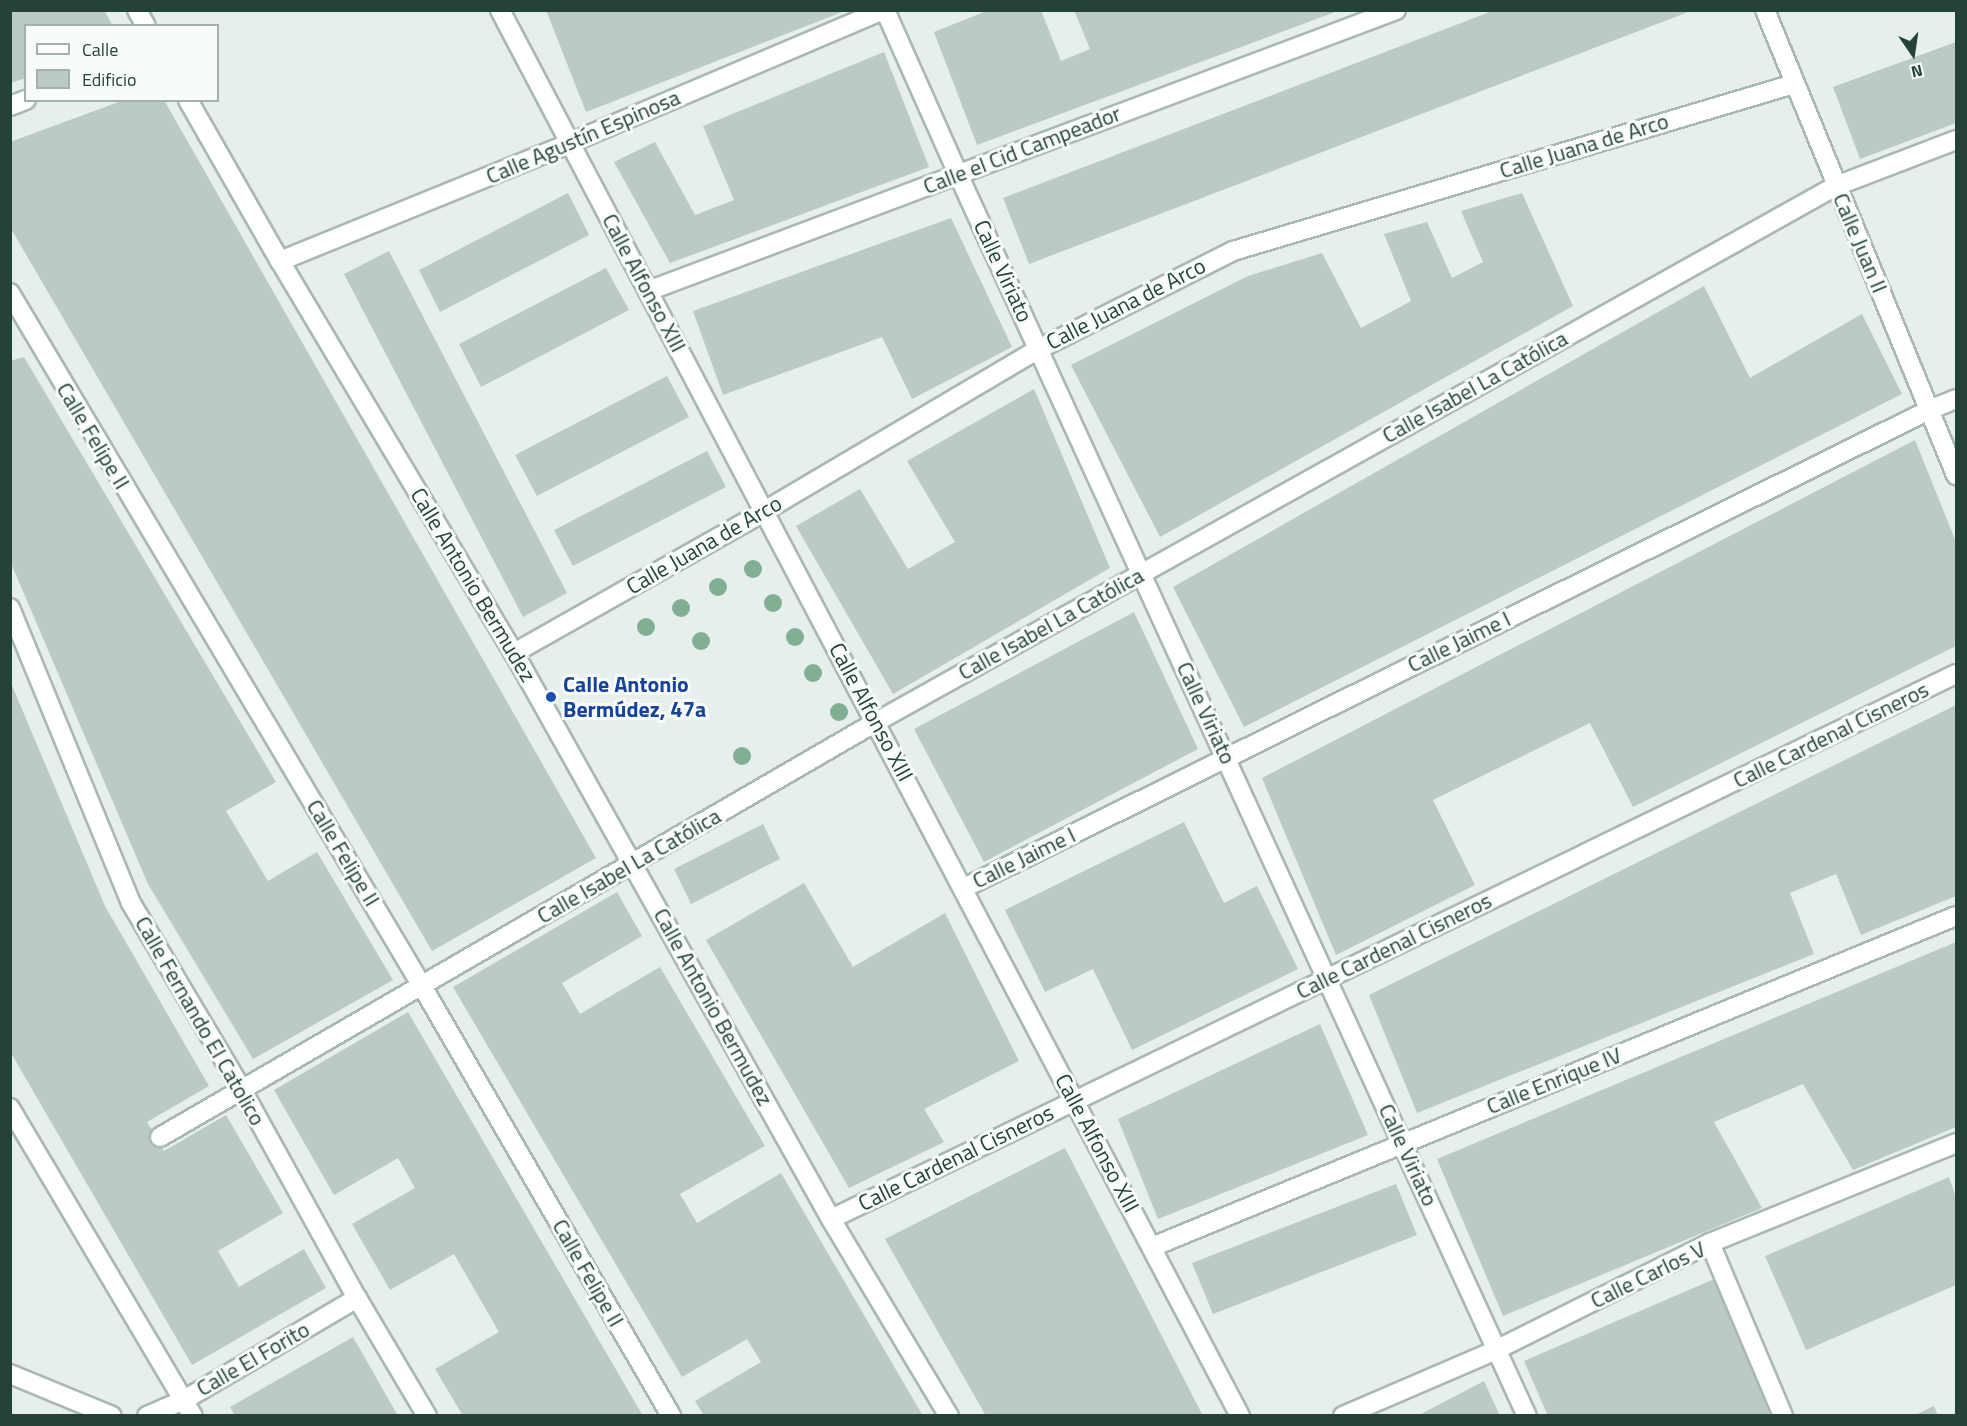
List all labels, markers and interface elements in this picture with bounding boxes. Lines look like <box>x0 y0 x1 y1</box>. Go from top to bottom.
legend <box>24 24 219 102</box>
north arrow <box>1883 24 1943 84</box>
text: Calle <box>82 36 118 63</box>
text: N <box>1909 59 1925 84</box>
text: Edificio <box>82 66 136 93</box>
street label: Calle Agustín Espinosa <box>482 84 684 190</box>
street label: Calle el Cid Campeador <box>920 100 1124 200</box>
street label: Calle Juana de Arco <box>1496 108 1672 184</box>
street label: Calle Juan II <box>1827 189 1893 297</box>
street label: Calle Alfonso XIII <box>596 209 692 357</box>
street label: Calle Viriato <box>968 216 1038 326</box>
street label: Calle Juana de Arco <box>1042 253 1210 355</box>
street label: Calle Isabel La Católica <box>1378 325 1572 449</box>
street label: Calle Felipe II <box>51 378 135 494</box>
street label: Calle Antonio Bermudez <box>405 483 541 687</box>
street label: Calle Juana de Arco <box>622 490 786 600</box>
street label: Calle Isabel La Católica <box>954 562 1148 686</box>
street label: Calle Jaime I <box>1403 606 1515 678</box>
street label: Calle Alfonso XIII <box>823 638 919 786</box>
street label: Calle Viriato <box>1171 658 1241 768</box>
place label: Calle Antonio Bermúdez, 47a <box>563 671 706 722</box>
street label: Calle Cardenal Cisneros <box>1729 676 1933 794</box>
marker: Calle Antonio Bermúdez, 47a <box>544 690 558 704</box>
street label: Calle Felipe II <box>301 795 385 911</box>
street label: Calle Isabel La Católica <box>533 803 725 929</box>
street label: Calle Jaime I <box>968 822 1080 894</box>
street label: Calle Cardenal Cisneros <box>1292 887 1496 1005</box>
street label: Calle Antonio Bermudez <box>648 904 778 1110</box>
street label: Calle Fernando El Catolico <box>129 912 271 1130</box>
street label: Calle Enrique IV <box>1483 1042 1625 1120</box>
street label: Calle Alfonso XIII <box>1049 1069 1145 1217</box>
street label: Calle Cardenal Cisneros <box>854 1099 1058 1217</box>
street label: Calle Viriato <box>1373 1100 1443 1210</box>
street label: Calle Felipe II <box>547 1215 629 1331</box>
street label: Calle Carlos V <box>1586 1236 1710 1314</box>
street label: Calle El Forito <box>192 1316 314 1402</box>

